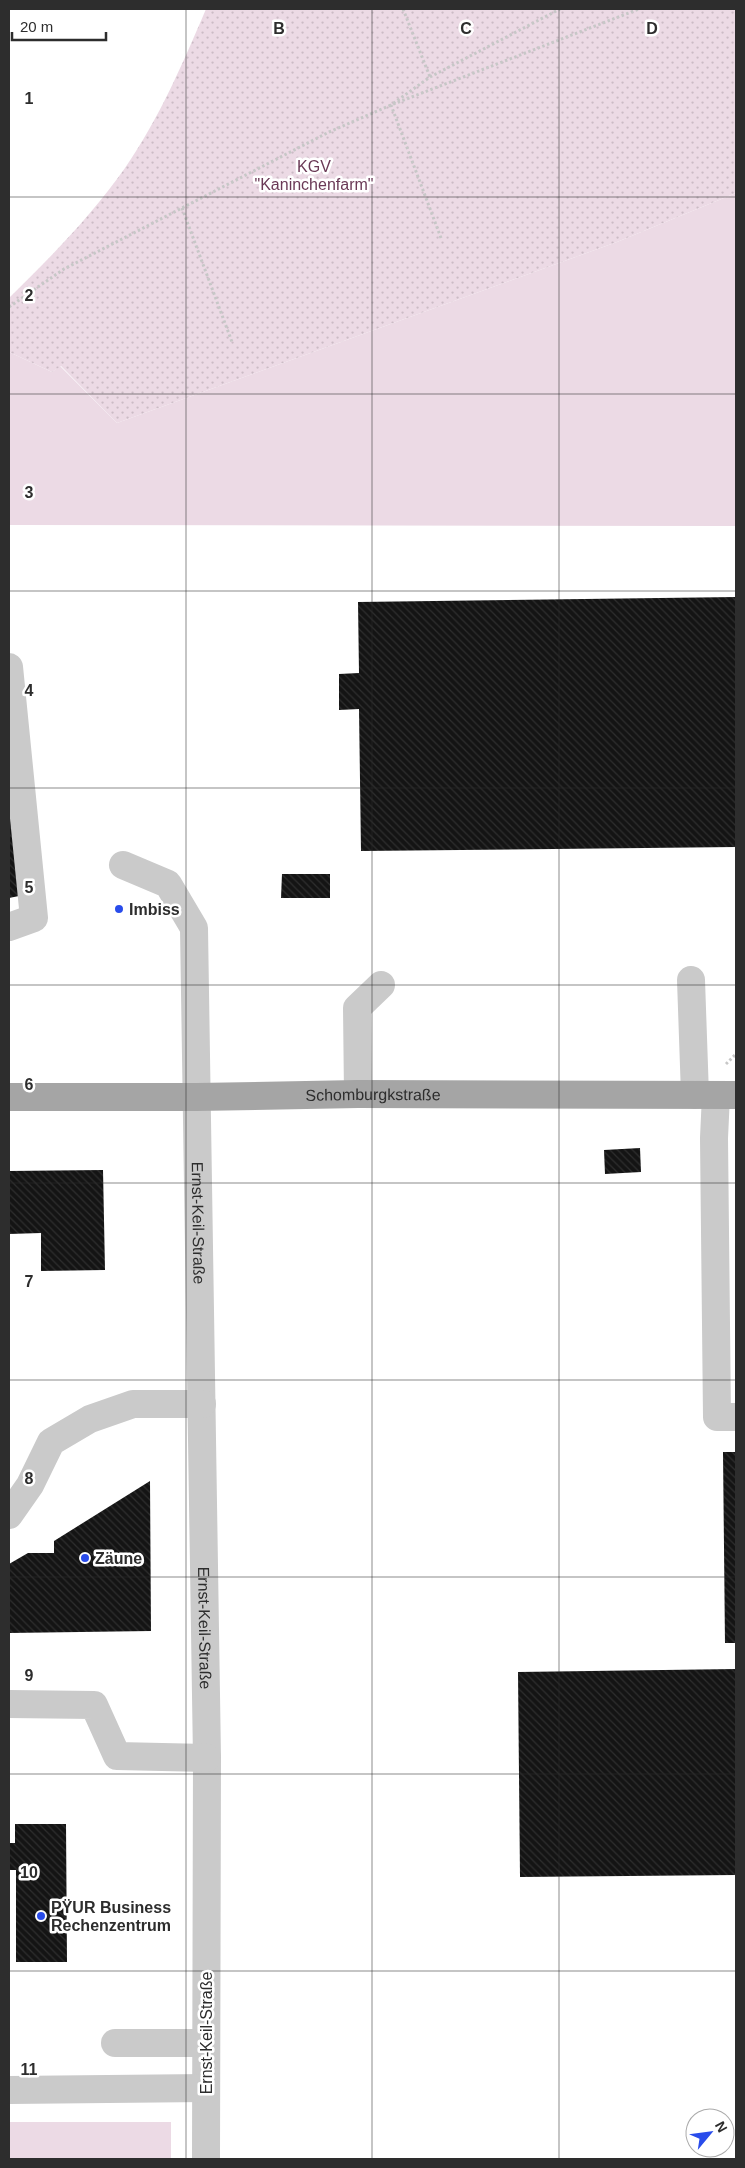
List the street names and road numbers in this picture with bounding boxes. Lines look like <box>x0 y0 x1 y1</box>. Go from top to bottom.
street label: Schomburgkstraße <box>305 1086 441 1104</box>
street label: Ernst-Keil-Straße <box>189 1162 208 1285</box>
street label: Ernst-Keil-Straße <box>195 1566 214 1690</box>
street label: Ernst-Keil-Straße <box>198 1972 215 2094</box>

